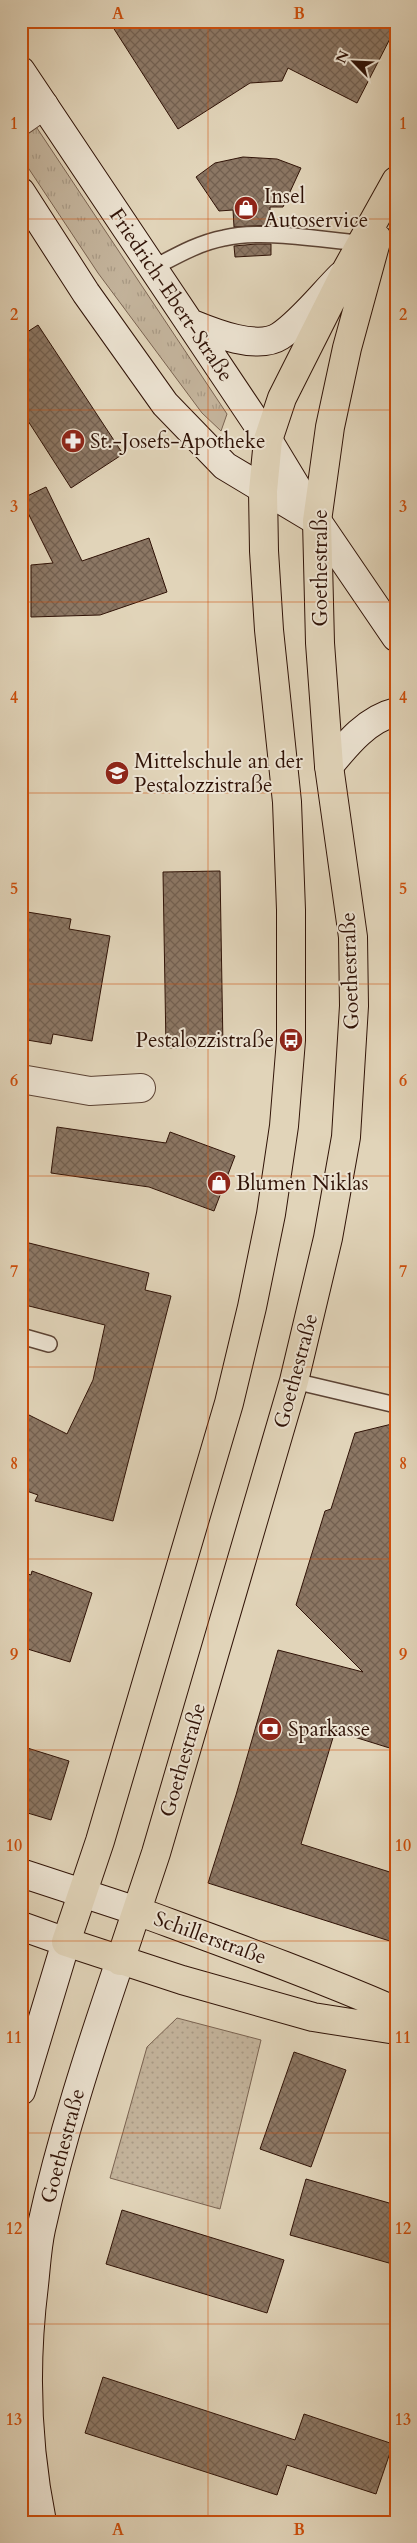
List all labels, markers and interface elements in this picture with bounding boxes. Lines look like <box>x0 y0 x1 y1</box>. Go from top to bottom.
text: A <box>112 3 124 25</box>
text: B <box>293 3 305 25</box>
north arrow <box>330 38 380 88</box>
text: N <box>331 47 354 66</box>
text: 1 <box>10 113 18 135</box>
text: 1 <box>399 113 407 135</box>
place label: Insel Autoservice <box>264 182 368 235</box>
shop icon: Insel Autoservice <box>233 195 259 221</box>
street label: Friedrich-Ebert-Straße <box>102 202 240 388</box>
text: 2 <box>10 304 18 326</box>
text: 2 <box>399 304 407 326</box>
place label: St.-Josefs-Apotheke <box>90 427 266 456</box>
pharmacy icon: St.-Josefs-Apotheke <box>60 428 86 454</box>
text: 3 <box>10 496 18 518</box>
text: 3 <box>399 496 407 518</box>
street label: Goethestraße <box>306 509 335 627</box>
text: 4 <box>10 687 18 709</box>
text: 4 <box>399 687 407 709</box>
place label: Mittelschule an der Pestalozzistraße <box>134 747 303 800</box>
school or university icon: Mittelschule an der Pestalozzistraße <box>104 760 130 786</box>
text: 5 <box>10 878 18 900</box>
text: 5 <box>399 878 407 900</box>
street label: Goethestraße <box>333 912 367 1030</box>
place label: Pestalozzistraße <box>136 1026 274 1055</box>
bus stop icon: Pestalozzistraße <box>278 1027 304 1053</box>
text: 6 <box>10 1070 18 1092</box>
text: 6 <box>399 1070 407 1092</box>
place label: Blumen Niklas <box>236 1169 369 1198</box>
shop icon: Blumen Niklas <box>206 1170 232 1196</box>
text: 7 <box>10 1261 18 1283</box>
text: 7 <box>399 1261 407 1283</box>
street label: Goethestraße <box>267 1310 325 1432</box>
text: 8 <box>10 1453 18 1475</box>
text: 8 <box>399 1453 407 1475</box>
text: 9 <box>10 1644 18 1666</box>
text: 9 <box>399 1644 407 1666</box>
street label: Goethestraße <box>153 1699 213 1821</box>
place label: Sparkasse <box>288 1715 370 1744</box>
bank icon: Sparkasse <box>257 1716 283 1742</box>
text: 10 <box>6 1835 22 1857</box>
text: 10 <box>395 1835 411 1857</box>
street label: Schillerstraße <box>150 1904 270 1972</box>
text: 11 <box>6 2027 22 2049</box>
text: 11 <box>395 2027 411 2049</box>
street label: Goethestraße <box>34 2085 92 2207</box>
text: 12 <box>6 2218 22 2240</box>
text: 12 <box>395 2218 411 2240</box>
text: 13 <box>6 2409 22 2431</box>
text: 13 <box>395 2409 411 2431</box>
text: A <box>112 2519 124 2541</box>
text: B <box>293 2519 305 2541</box>

